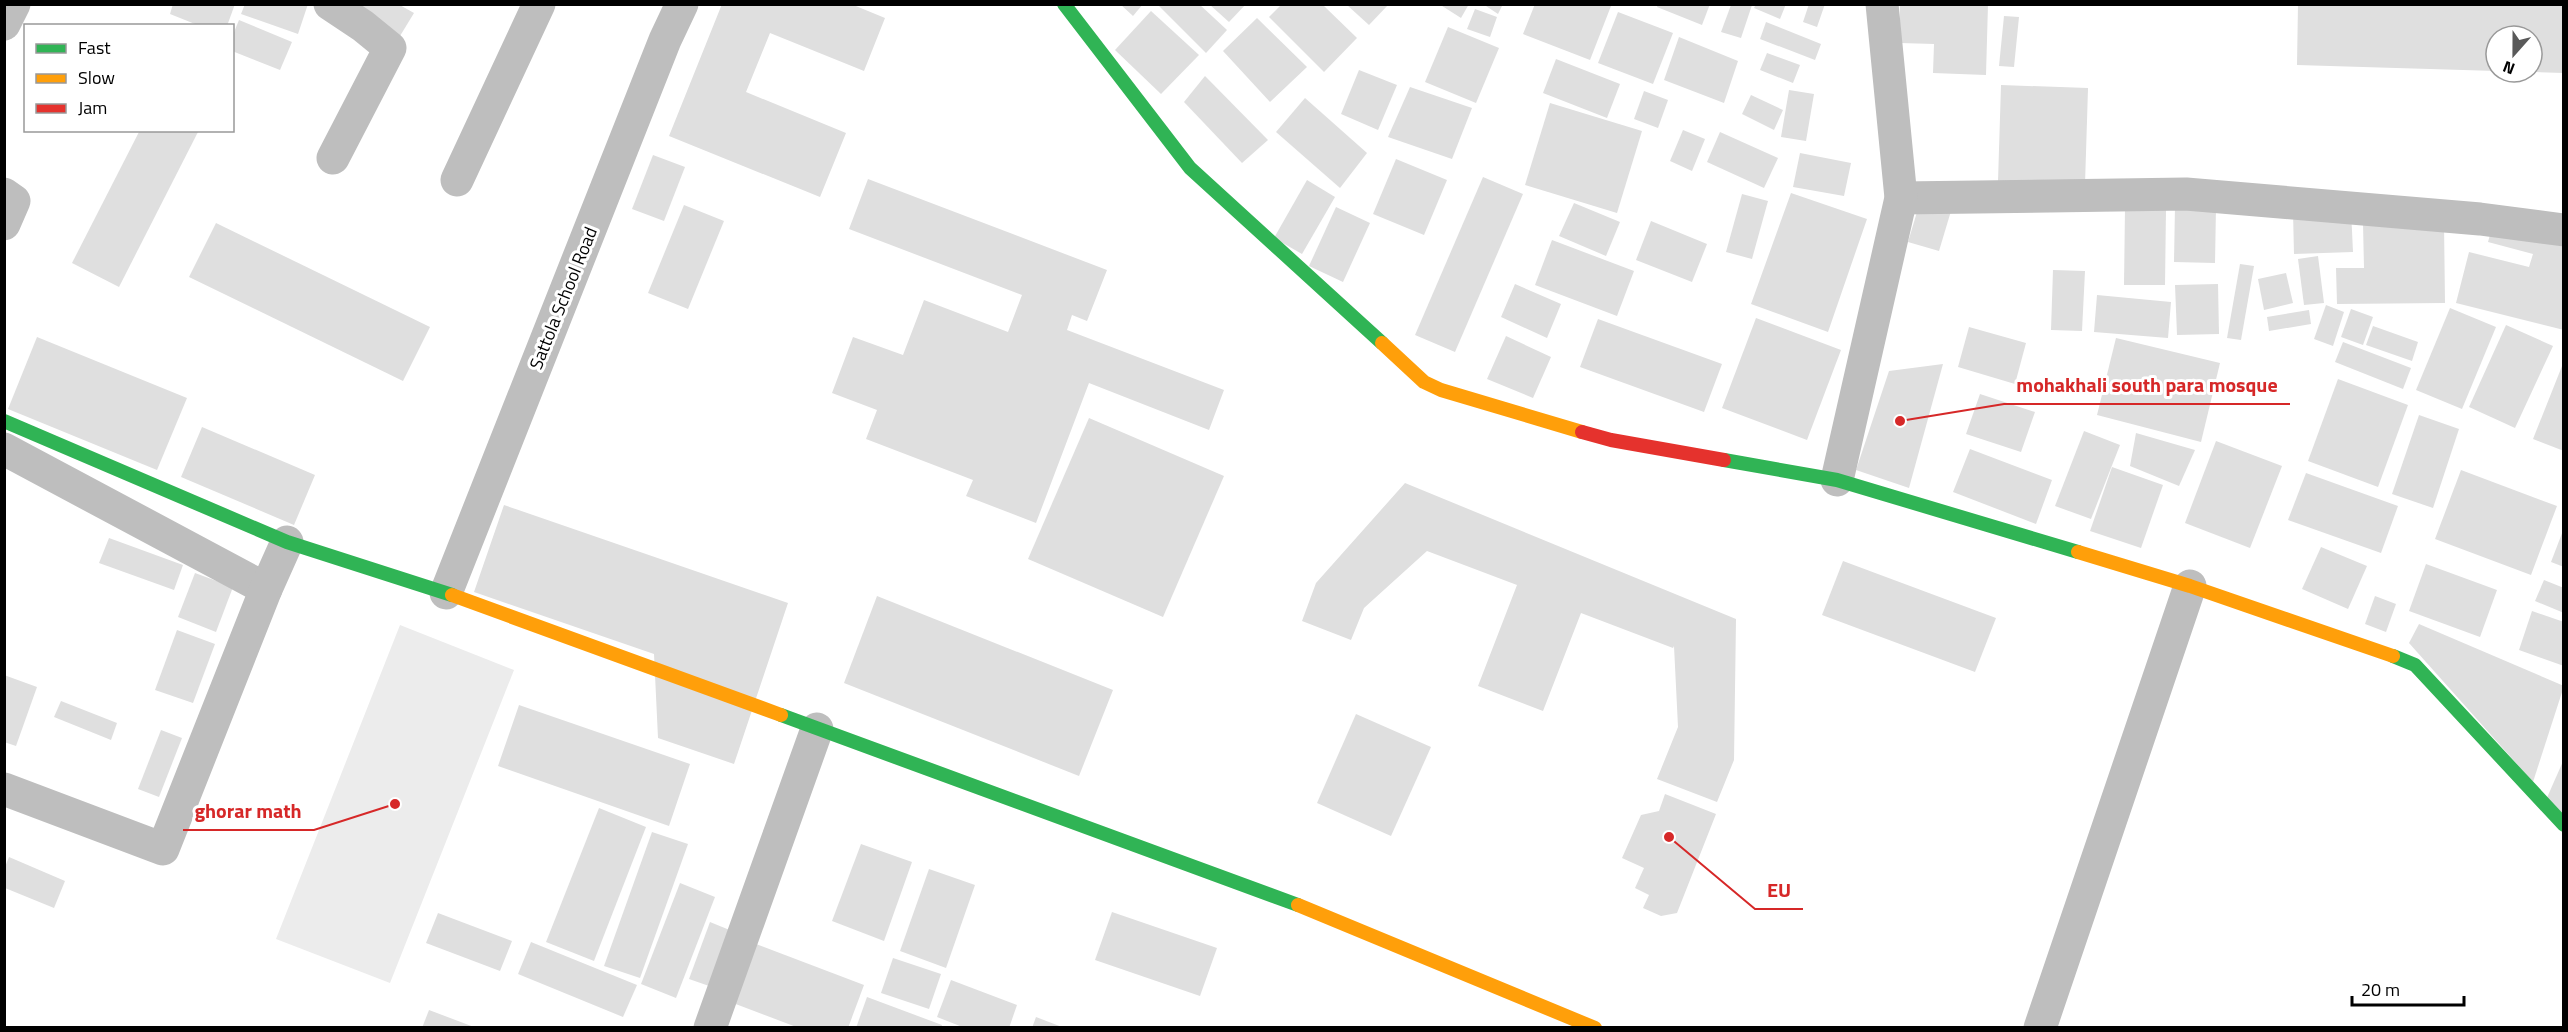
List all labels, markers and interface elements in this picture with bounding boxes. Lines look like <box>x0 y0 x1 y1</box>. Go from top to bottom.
legend <box>24 24 234 132</box>
north arrow <box>2484 24 2544 84</box>
text: Fast <box>78 34 111 61</box>
text: N <box>2499 55 2518 81</box>
text: Slow <box>78 64 115 91</box>
text: Jam <box>78 94 107 121</box>
street label: Sattola School Road <box>522 223 604 373</box>
callout: mohakhali south para mosque <box>2004 366 2290 404</box>
text: mohakhali south para mosque <box>2016 369 2278 400</box>
callout: ghorar math <box>183 792 314 830</box>
text: ghorar math <box>194 795 302 826</box>
callout: EU <box>1755 871 1803 909</box>
text: EU <box>1767 874 1791 905</box>
scale bar <box>2352 969 2464 1007</box>
text: 20 m <box>2361 976 2400 1003</box>

